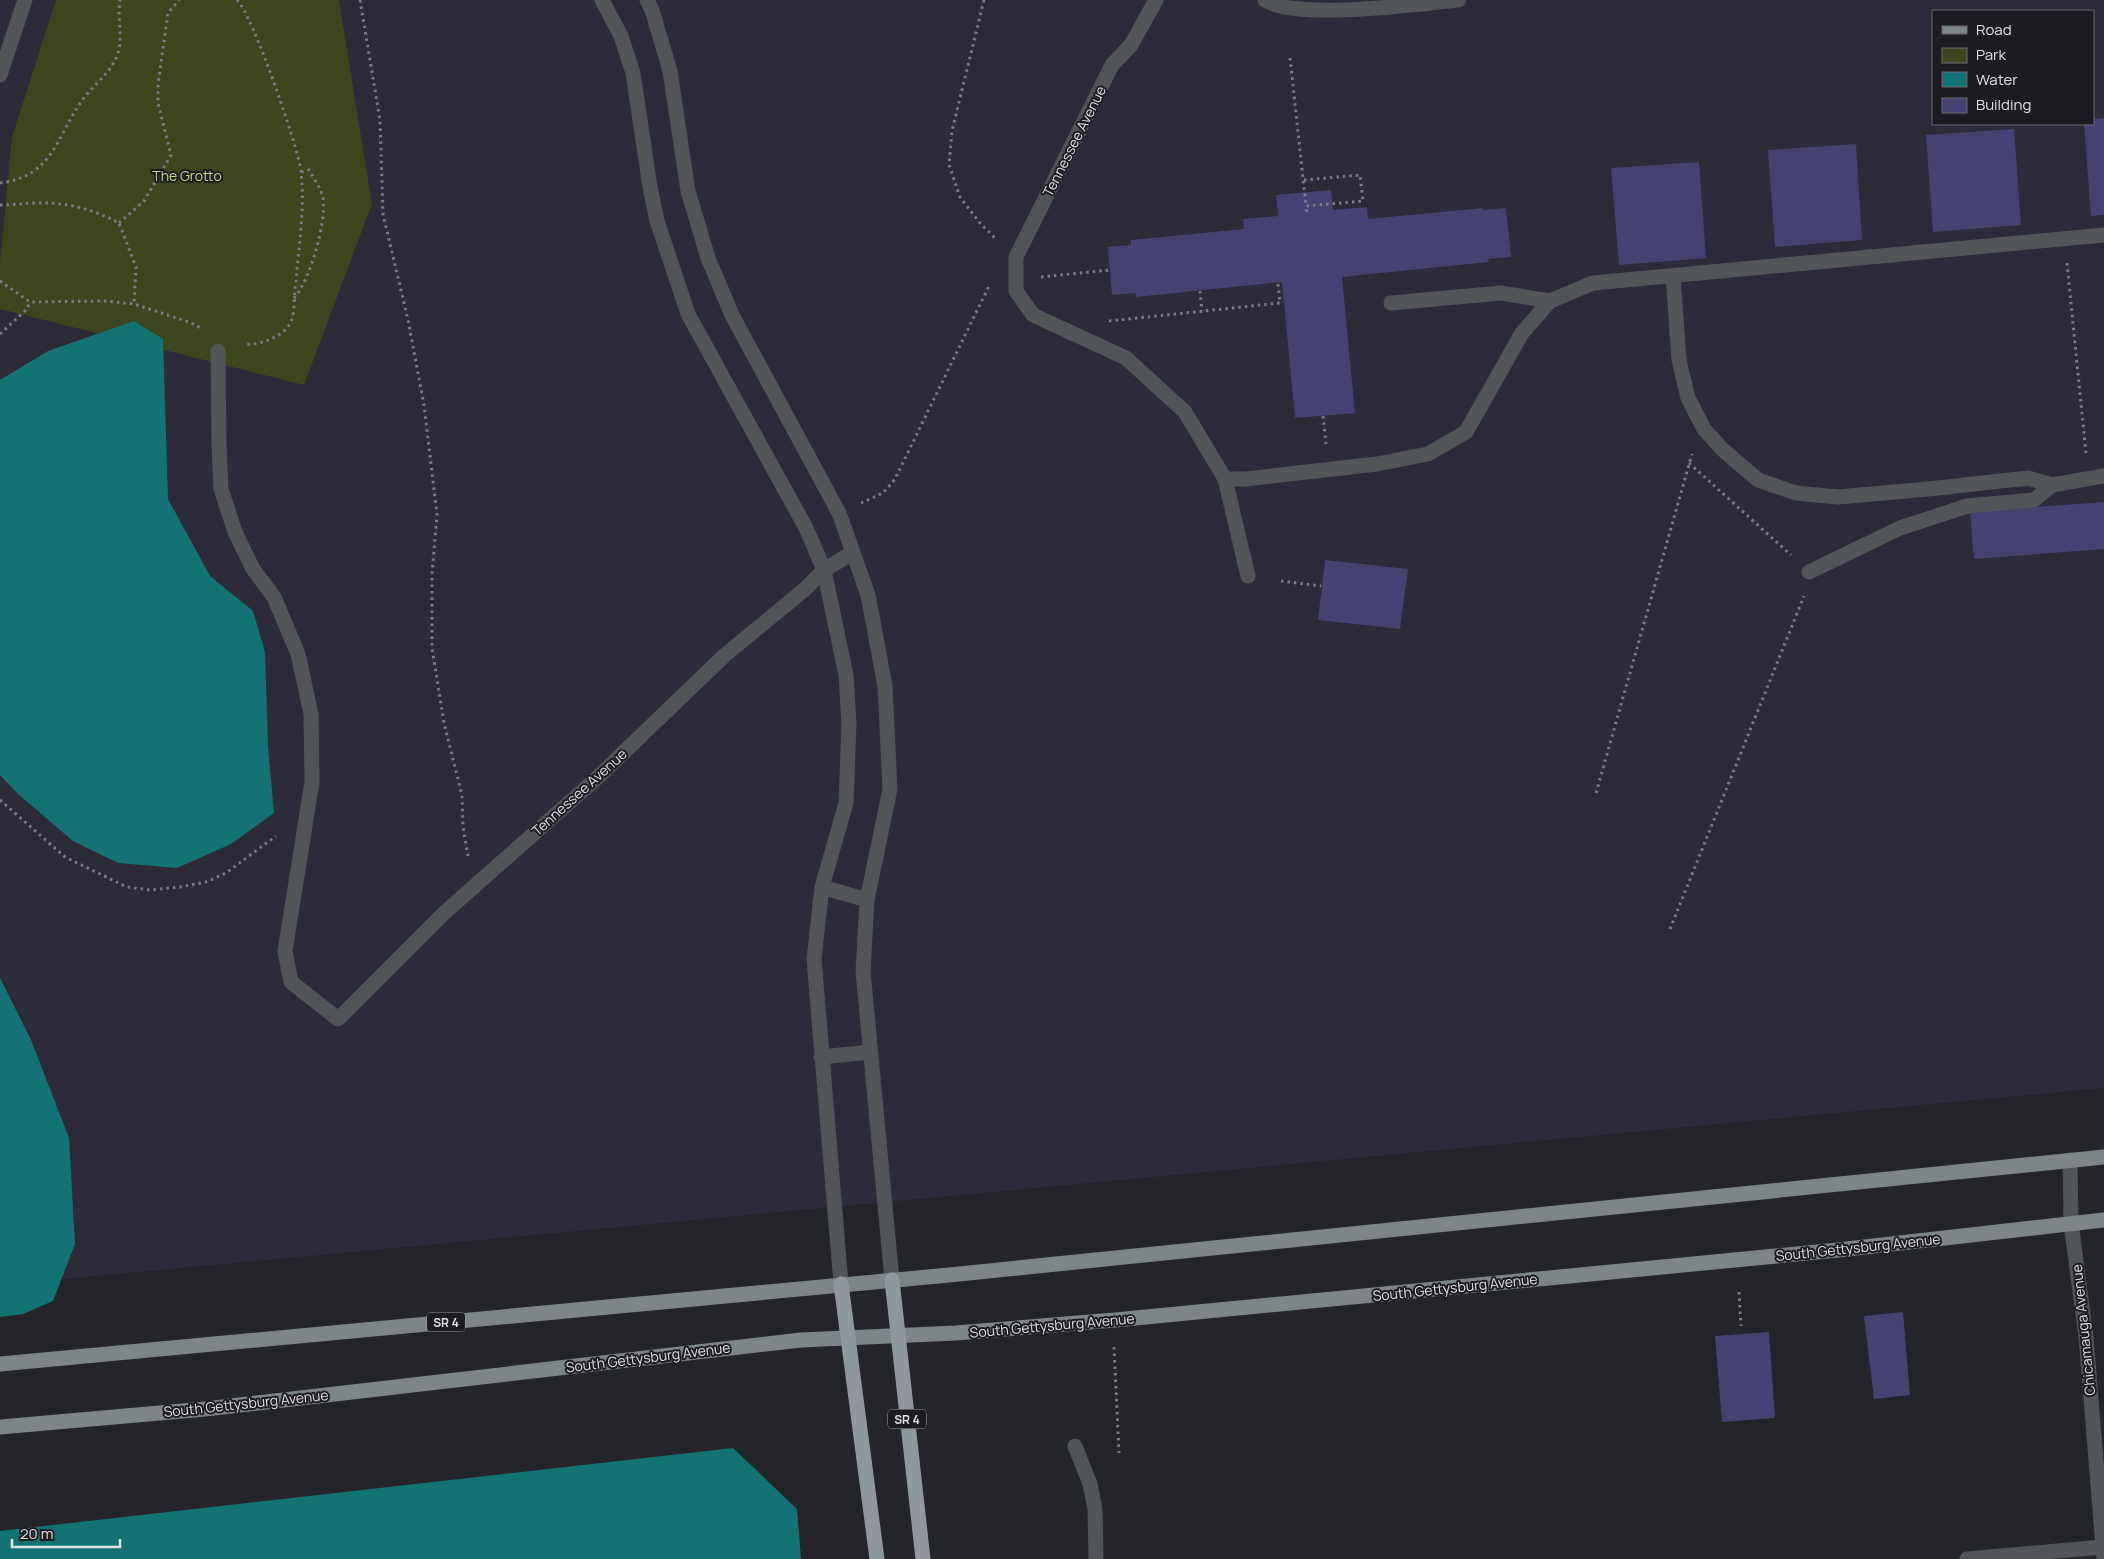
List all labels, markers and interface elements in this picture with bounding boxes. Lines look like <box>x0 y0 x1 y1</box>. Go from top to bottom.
legend <box>1932 10 2094 125</box>
text: Road <box>1976 19 2012 40</box>
text: Park <box>1976 44 2006 65</box>
text: Water <box>1976 69 2018 90</box>
street label: Tennessee Avenue <box>1038 82 1110 200</box>
text: Building <box>1976 94 2031 115</box>
park label: The Grotto <box>152 166 222 185</box>
street label: Tennessee Avenue <box>527 744 631 840</box>
street label: South Gettysburg Avenue <box>1775 1229 1941 1265</box>
street label: Chicamauga Avenue <box>2067 1263 2099 1397</box>
street label: South Gettysburg Avenue <box>1372 1269 1538 1305</box>
street label: South Gettysburg Avenue <box>969 1308 1135 1342</box>
road number: SR 4 <box>427 1312 465 1331</box>
street label: South Gettysburg Avenue <box>565 1337 731 1377</box>
street label: South Gettysburg Avenue <box>163 1385 329 1421</box>
road number: SR 4 <box>888 1410 926 1428</box>
scale bar <box>12 1516 120 1548</box>
text: 20 m <box>20 1523 53 1544</box>

